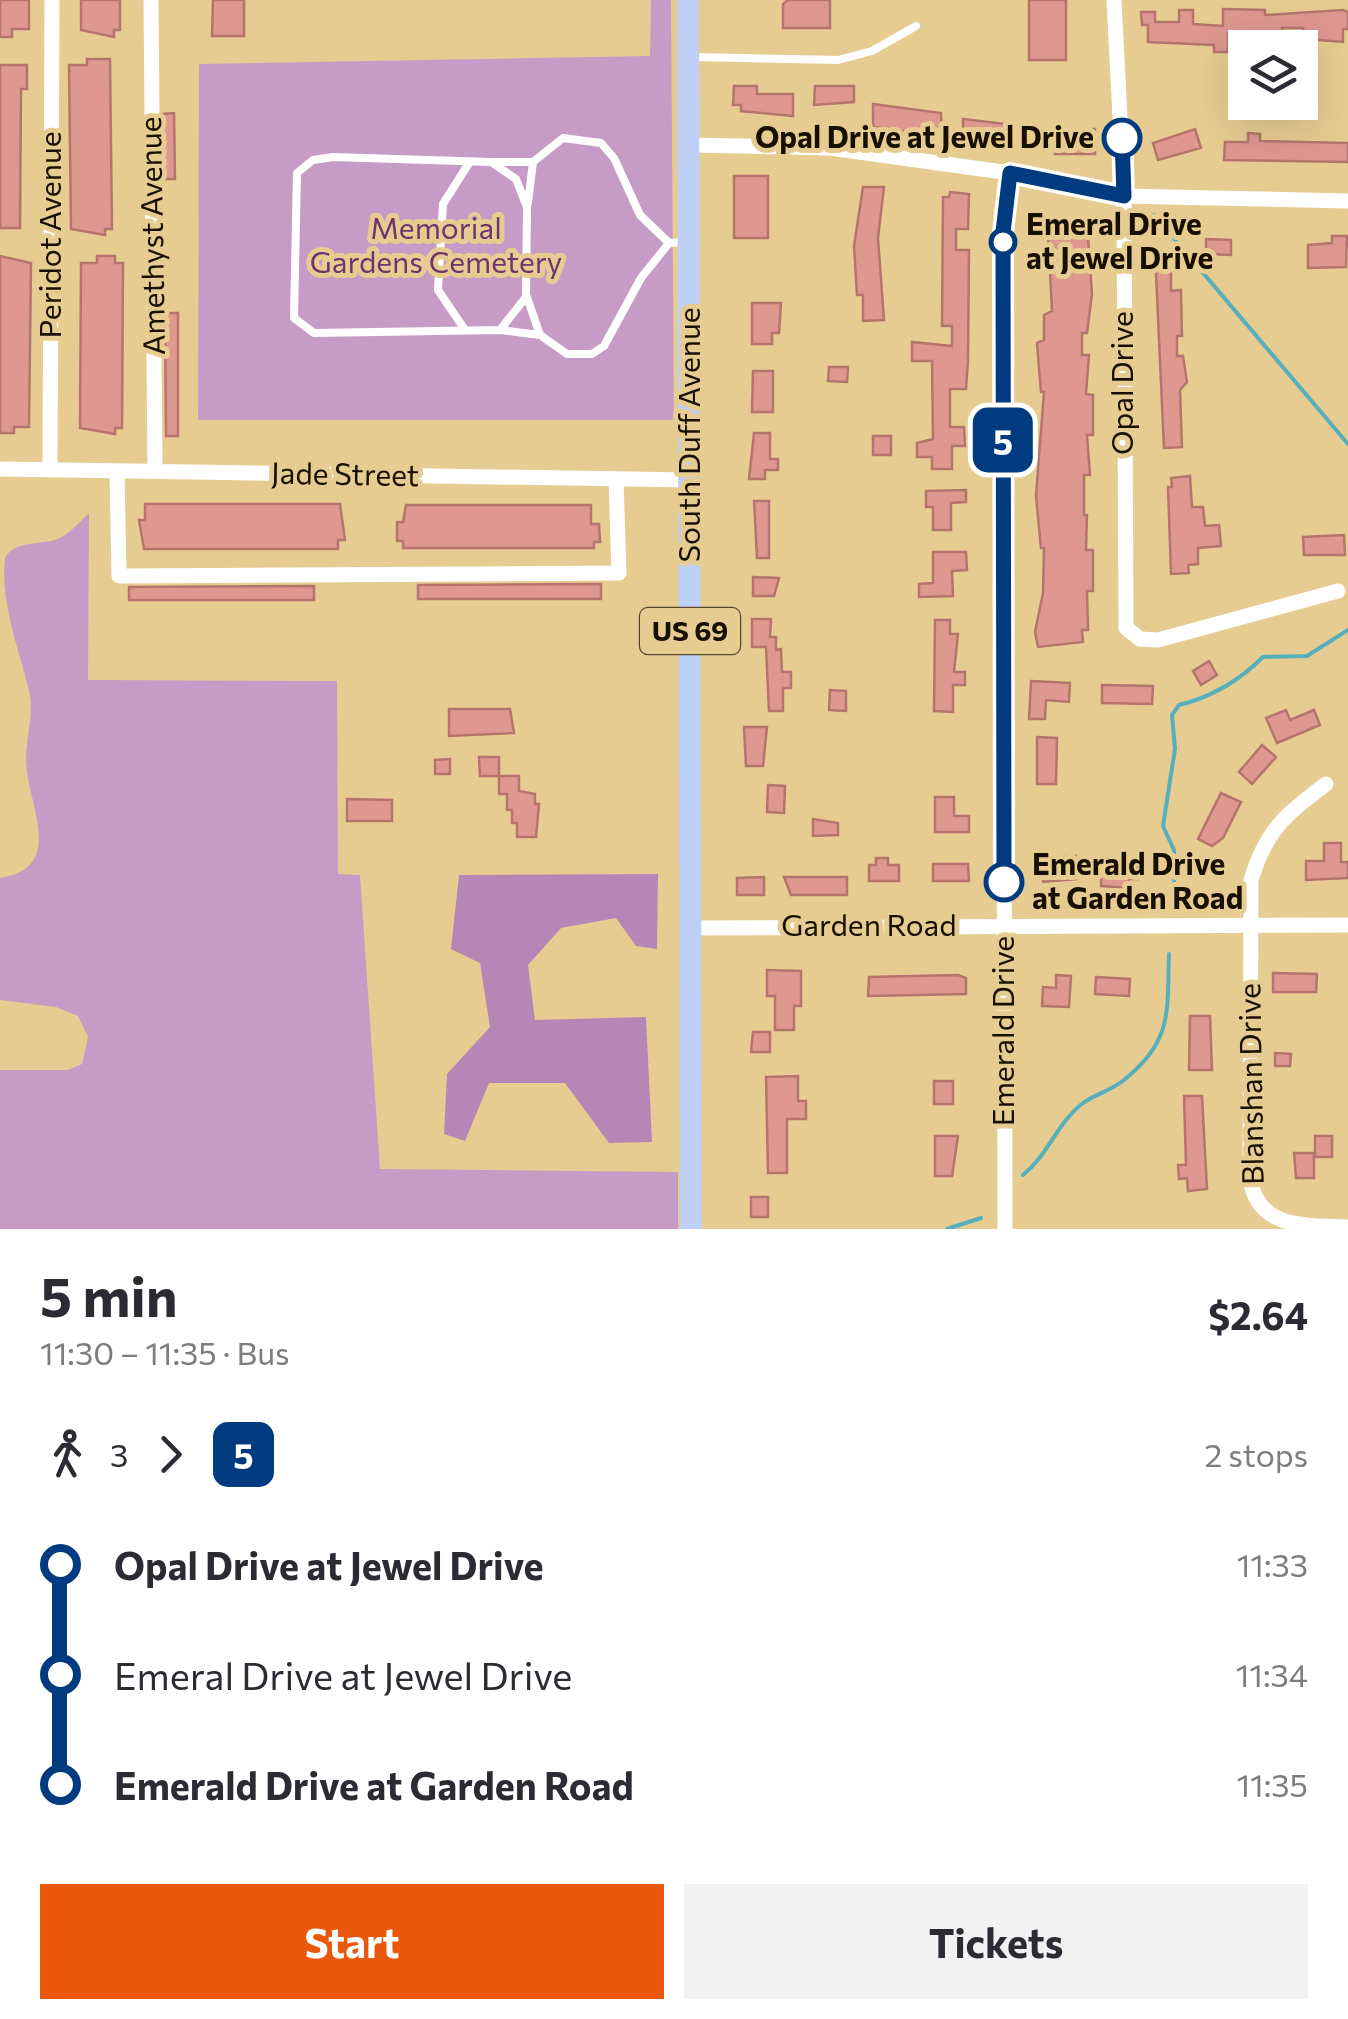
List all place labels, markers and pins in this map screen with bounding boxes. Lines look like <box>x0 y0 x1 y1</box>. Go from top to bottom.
place label: Opal Drive at Jewel Drive <box>755 117 1094 154</box>
marker: Opal Drive at Jewel Drive <box>1103 119 1141 157</box>
place label: Emeral Drive at Jewel Drive <box>1026 204 1213 275</box>
marker: Emeral Drive at Jewel Drive <box>990 229 1016 255</box>
place label: Emerald Drive at Garden Road <box>1032 844 1243 915</box>
marker: Emerald Drive at Garden Road <box>985 863 1023 901</box>

